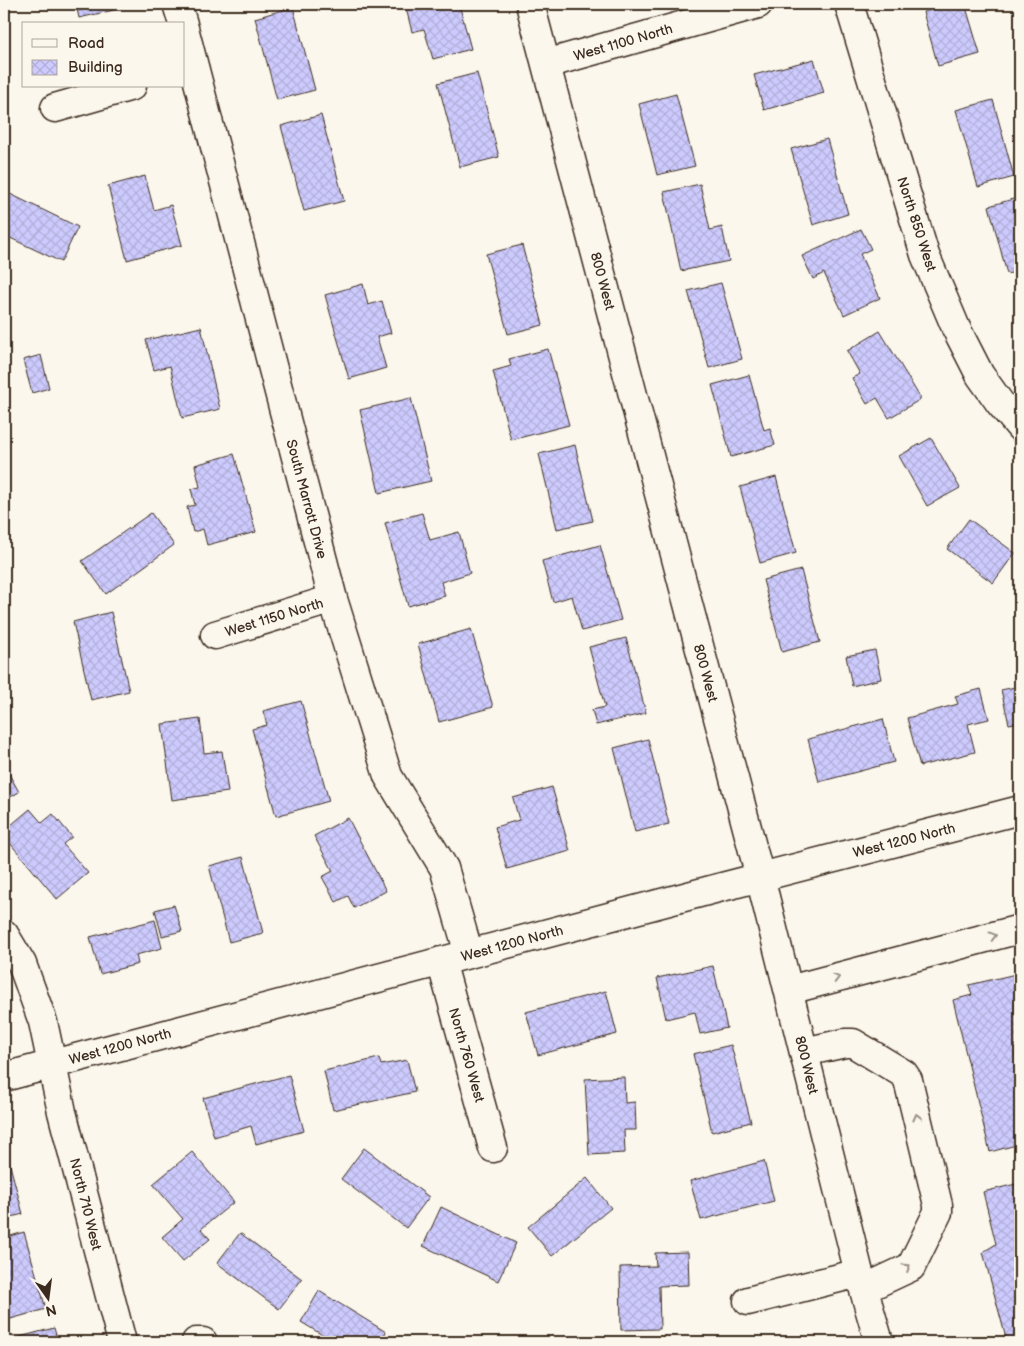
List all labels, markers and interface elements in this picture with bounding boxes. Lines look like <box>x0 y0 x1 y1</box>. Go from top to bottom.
street label: West 1100 North <box>572 20 675 65</box>
legend <box>22 22 185 88</box>
text: Road <box>68 34 104 53</box>
text: Building <box>68 58 123 77</box>
street label: North 850 West <box>893 175 940 274</box>
street label: 800 West <box>587 250 619 313</box>
street label: South Marrott Drive <box>282 438 331 561</box>
street label: West 1150 North <box>223 594 326 641</box>
street label: 800 West <box>690 642 722 705</box>
street label: West 1200 North <box>851 819 957 861</box>
street label: West 1200 North <box>459 922 565 965</box>
one-way arrow <box>989 931 998 942</box>
one-way arrow <box>831 973 840 983</box>
street label: North 760 West <box>445 1006 488 1105</box>
street label: West 1200 North <box>67 1025 173 1068</box>
street label: 800 West <box>791 1034 822 1097</box>
one-way arrow <box>912 1112 923 1121</box>
street label: North 710 West <box>66 1156 105 1253</box>
one-way arrow <box>902 1264 911 1274</box>
north arrow <box>22 1274 72 1324</box>
text: N <box>44 1301 58 1320</box>

